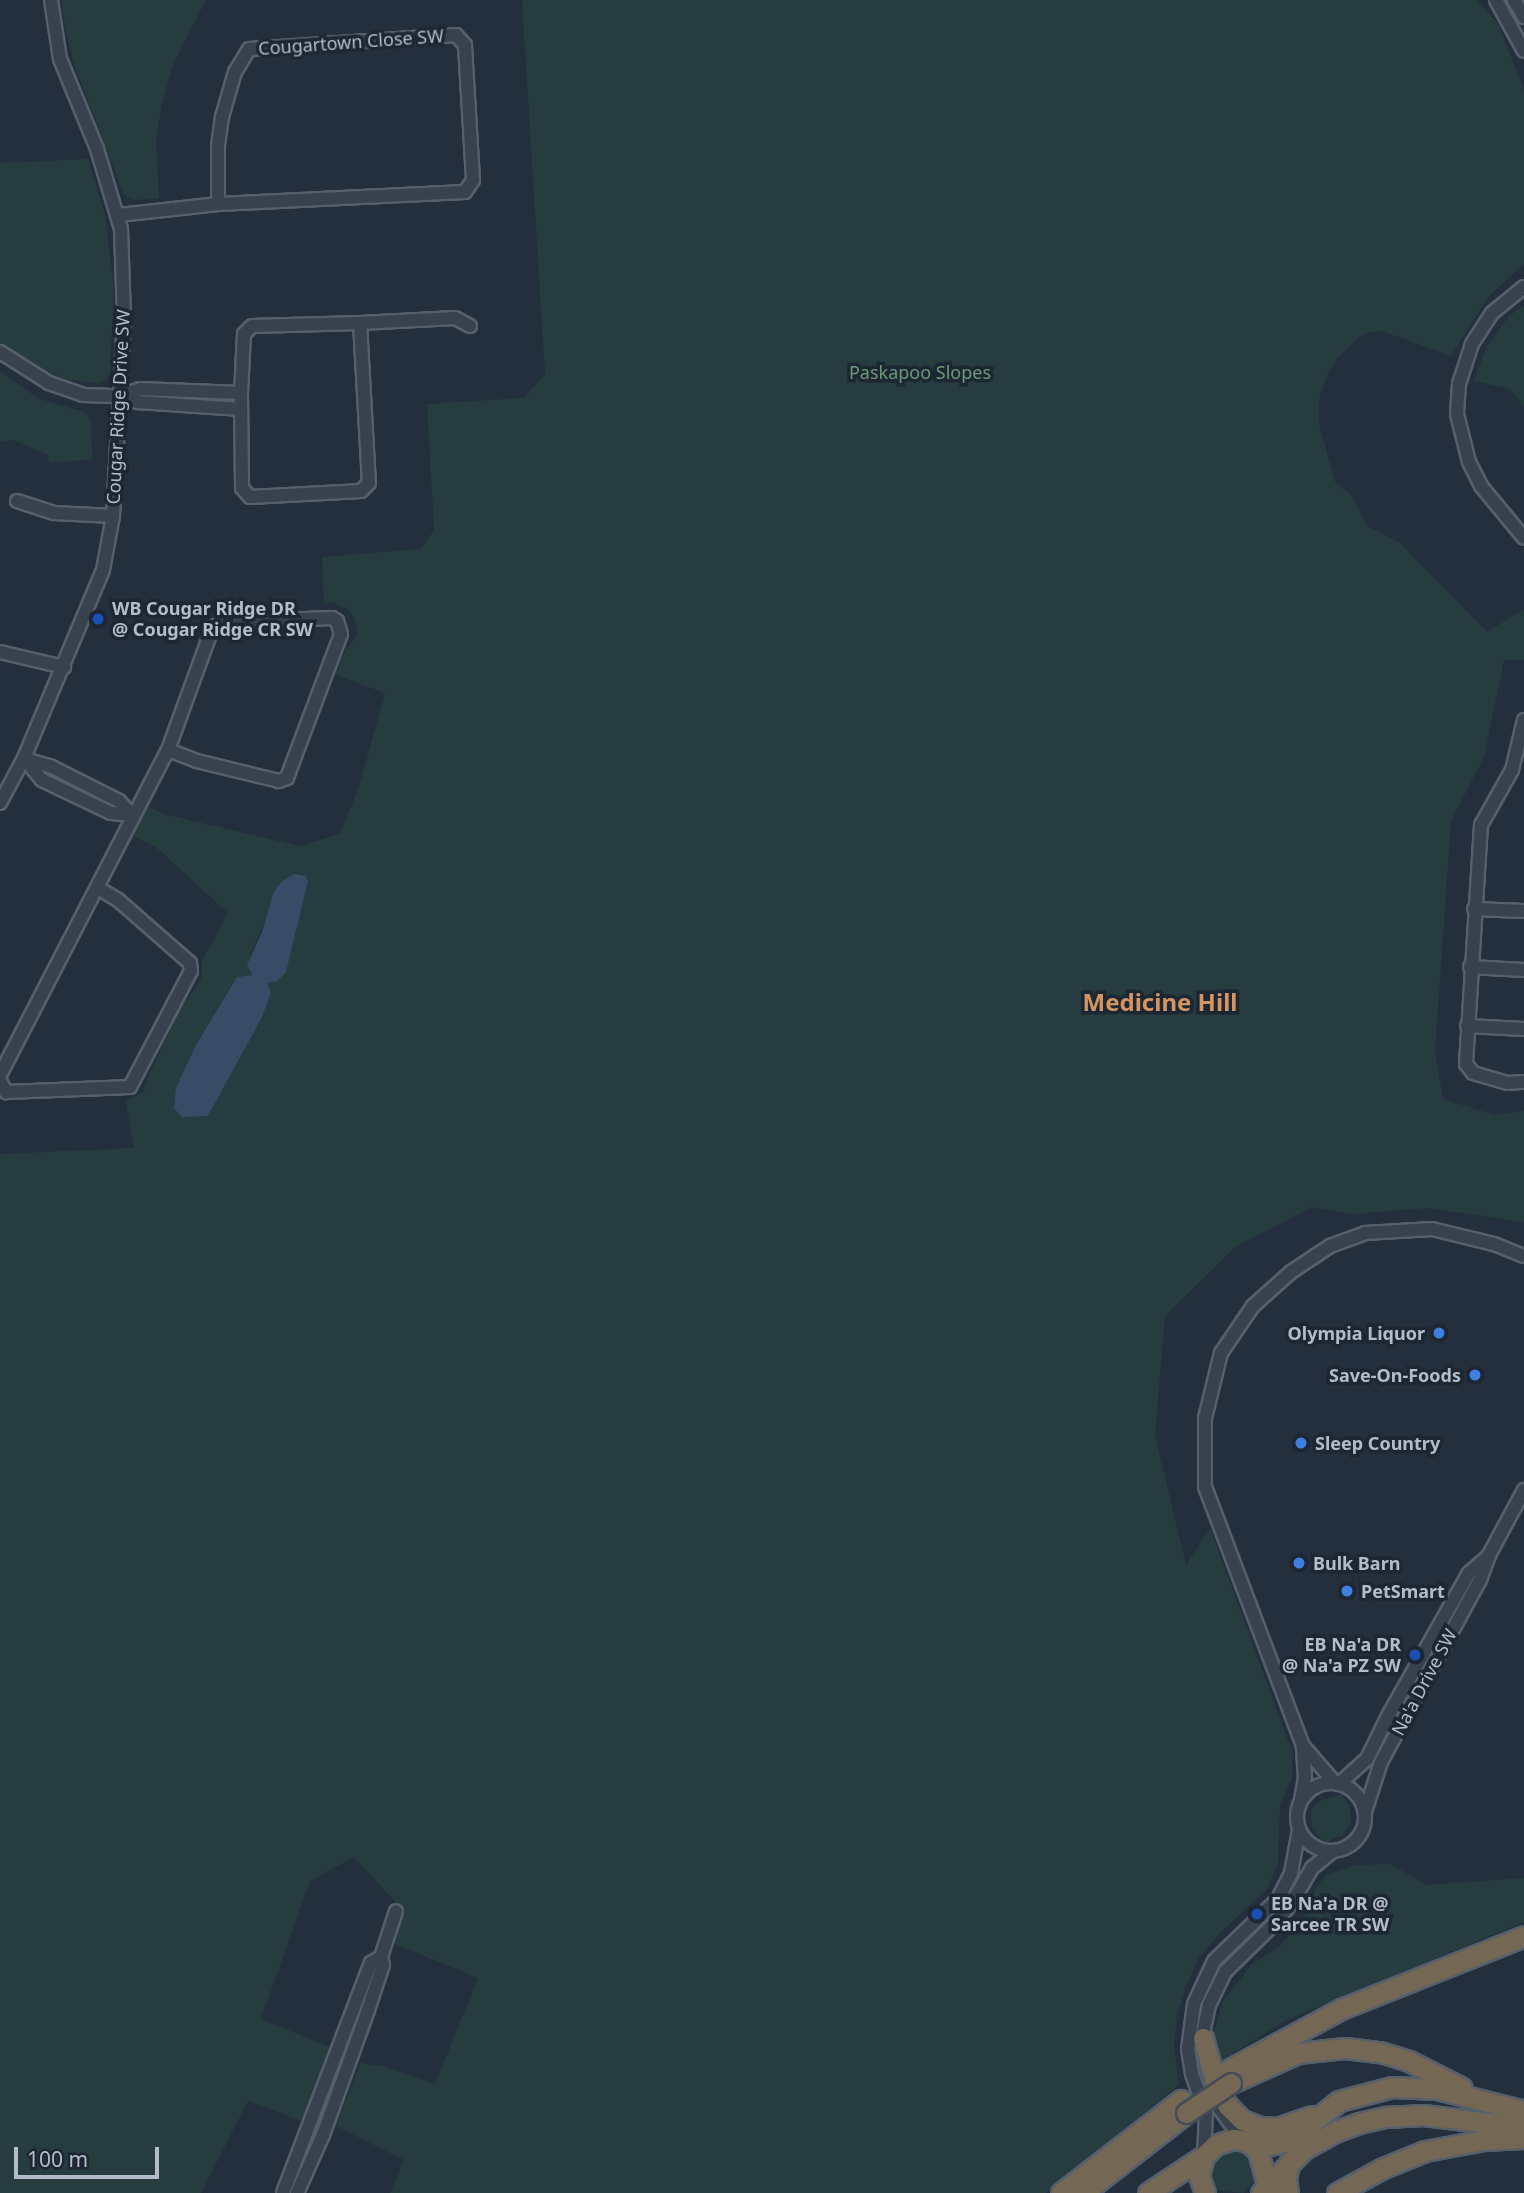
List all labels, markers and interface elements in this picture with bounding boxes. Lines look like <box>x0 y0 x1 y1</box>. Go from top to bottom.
street label: Cougartown Close SW <box>257 25 445 59</box>
street label: Cougar Ridge Drive SW <box>102 309 134 505</box>
park label: Paskapoo Slopes <box>849 361 991 383</box>
place label: WB Cougar Ridge DR @ Cougar Ridge CR SW <box>112 598 313 640</box>
marker: WB Cougar Ridge DR @ Cougar Ridge CR SW <box>90 611 106 627</box>
district label: Medicine Hill <box>1083 988 1237 1016</box>
place label: Olympia Liquor <box>1288 1322 1425 1344</box>
marker: Olympia Liquor <box>1431 1325 1447 1341</box>
place label: Save-On-Foods <box>1329 1364 1461 1386</box>
marker: Save-On-Foods <box>1467 1367 1483 1383</box>
place label: Sleep Country <box>1315 1432 1440 1454</box>
marker: Sleep Country <box>1293 1435 1309 1451</box>
place label: Bulk Barn <box>1313 1552 1400 1574</box>
marker: Bulk Barn <box>1291 1555 1307 1571</box>
place label: PetSmart <box>1361 1580 1445 1602</box>
marker: PetSmart <box>1339 1583 1355 1599</box>
street label: Na'a Drive SW <box>1387 1625 1461 1739</box>
place label: EB Na'a DR @ Na'a PZ SW <box>1282 1634 1401 1676</box>
marker: EB Na'a DR @ Na'a PZ SW <box>1407 1647 1423 1663</box>
place label: EB Na'a DR @ Sarcee TR SW <box>1271 1893 1389 1936</box>
marker: EB Na'a DR @ Sarcee TR SW <box>1249 1906 1265 1922</box>
scale bar <box>18 2134 163 2178</box>
text: 100 m <box>27 2145 88 2173</box>

